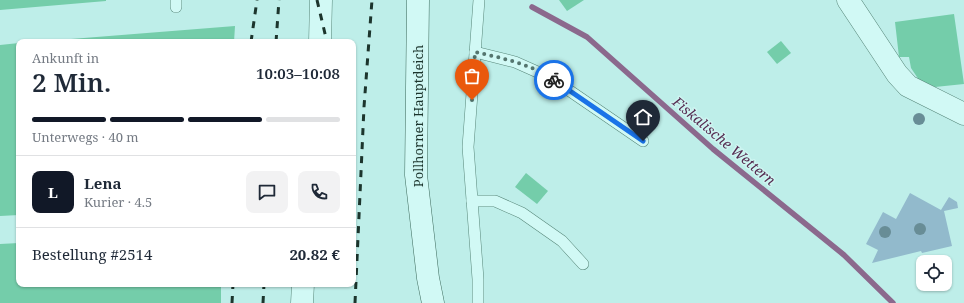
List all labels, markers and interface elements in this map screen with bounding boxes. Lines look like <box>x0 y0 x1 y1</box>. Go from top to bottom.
street label: Pollhorner Hauptdeich <box>409 45 427 187</box>
text: Ankunft in <box>32 49 99 67</box>
pin <box>455 59 489 100</box>
courier <box>534 60 574 100</box>
text: 10:03–10:08 <box>256 63 340 83</box>
text: 2 Min. <box>32 64 111 100</box>
icon: bag <box>461 65 483 87</box>
icon: bike <box>543 69 565 91</box>
water label: Fiskalische Wettern <box>668 91 780 190</box>
pin <box>626 100 660 141</box>
icon: home <box>632 106 654 128</box>
text: Unterwegs · 40 m <box>32 128 139 146</box>
button: chat <box>246 171 288 213</box>
button: phone <box>298 171 340 213</box>
text: Lena <box>84 173 121 193</box>
text: L <box>48 182 58 202</box>
text: Kurier · 4.5 <box>84 193 152 211</box>
text: Bestellung #2514 <box>32 244 152 264</box>
text: 20.82 € <box>289 244 340 264</box>
map controls <box>916 255 952 291</box>
button: locate <box>916 255 952 291</box>

